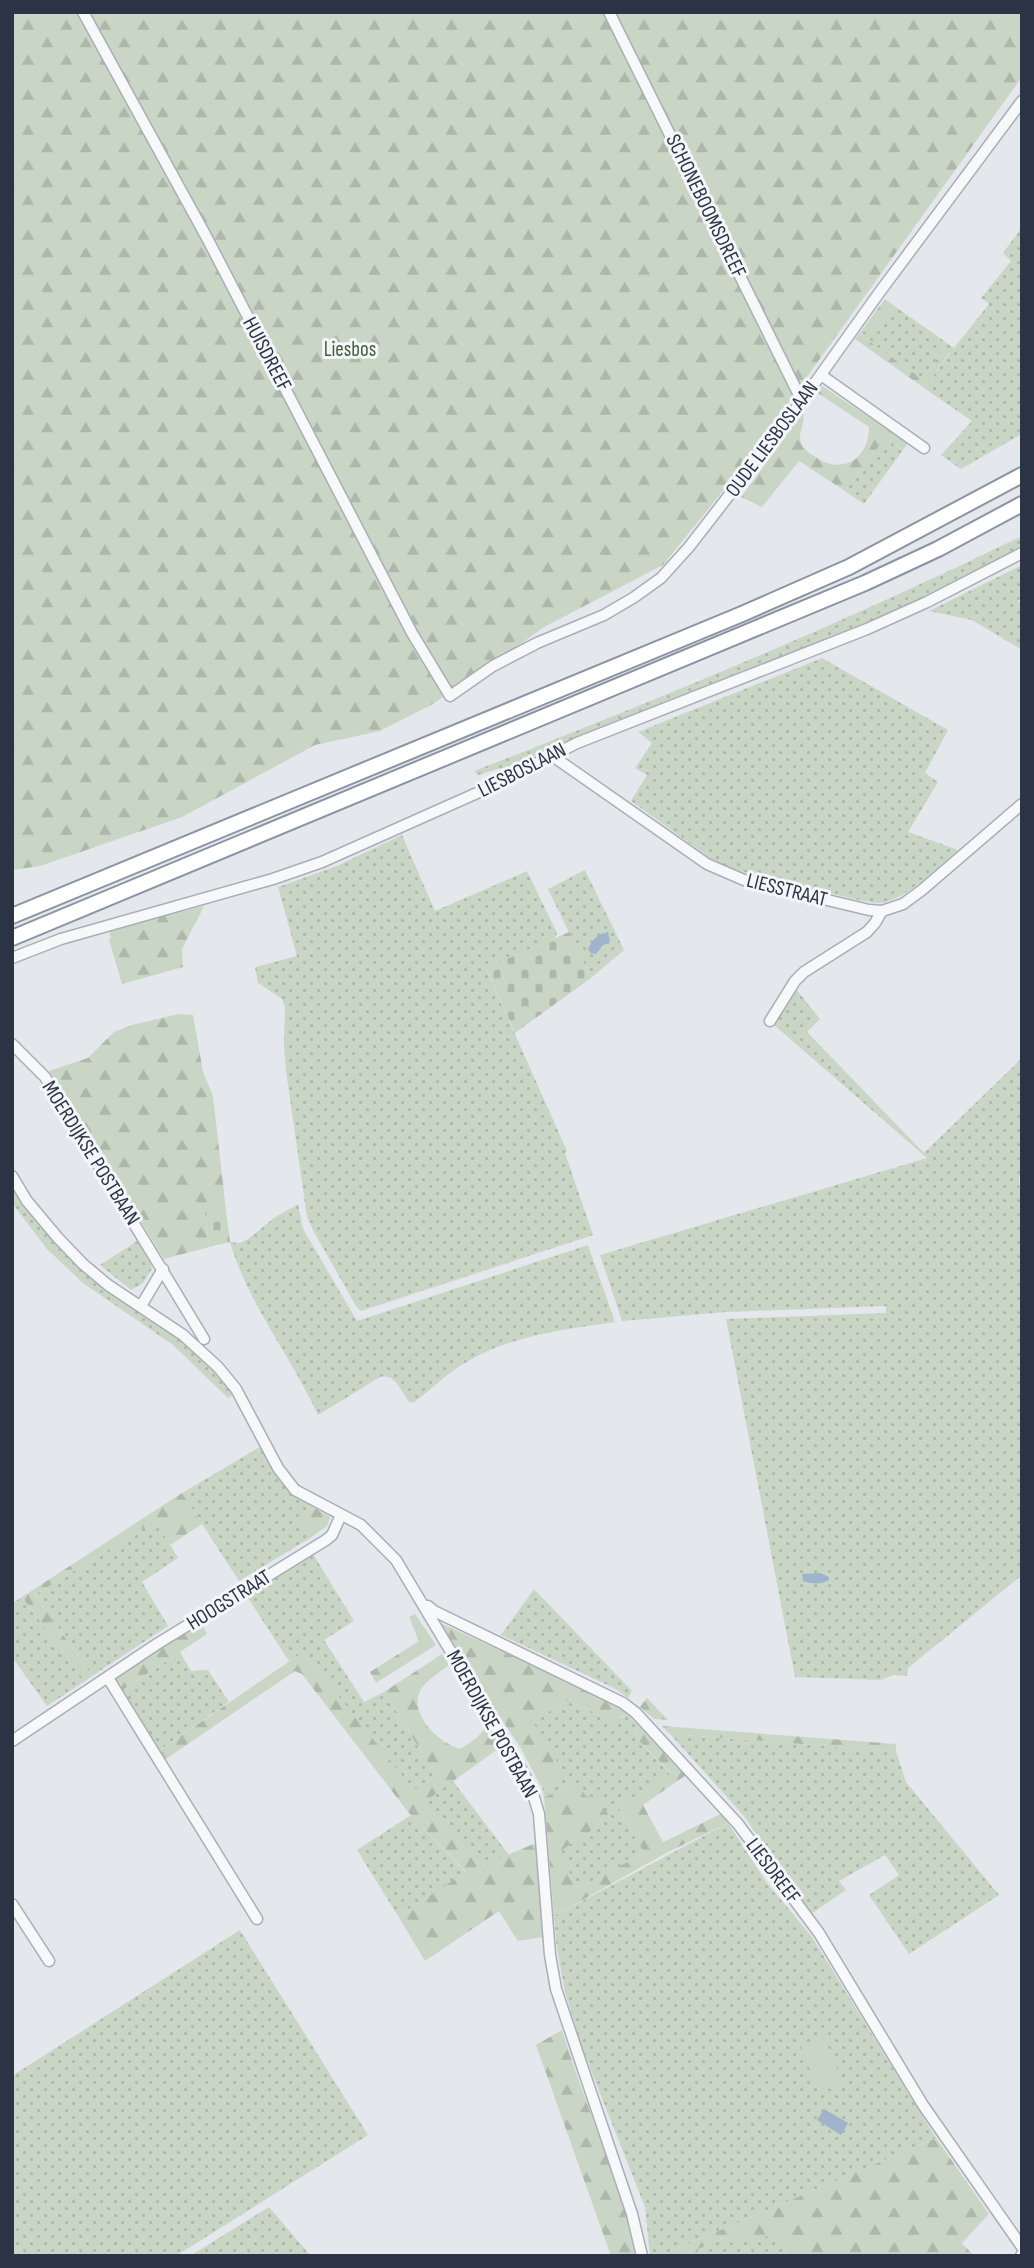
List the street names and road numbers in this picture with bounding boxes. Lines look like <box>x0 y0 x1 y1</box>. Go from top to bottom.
street label: SCHONEBOOMSDREEF <box>660 130 752 282</box>
street label: HUISDREEF <box>237 313 297 395</box>
street label: OUDE LIESBOSLAAN <box>720 376 824 502</box>
street label: LIESBOSLAAN <box>474 737 570 803</box>
street label: LIESSTRAAT <box>744 868 830 912</box>
street label: MOERDIJKSE POSTBAAN <box>37 1076 145 1230</box>
street label: HOOGSTRAAT <box>182 1564 276 1636</box>
street label: MOERDIJKSE POSTBAAN <box>441 1646 543 1802</box>
street label: LIESDREEF <box>740 1833 806 1909</box>

